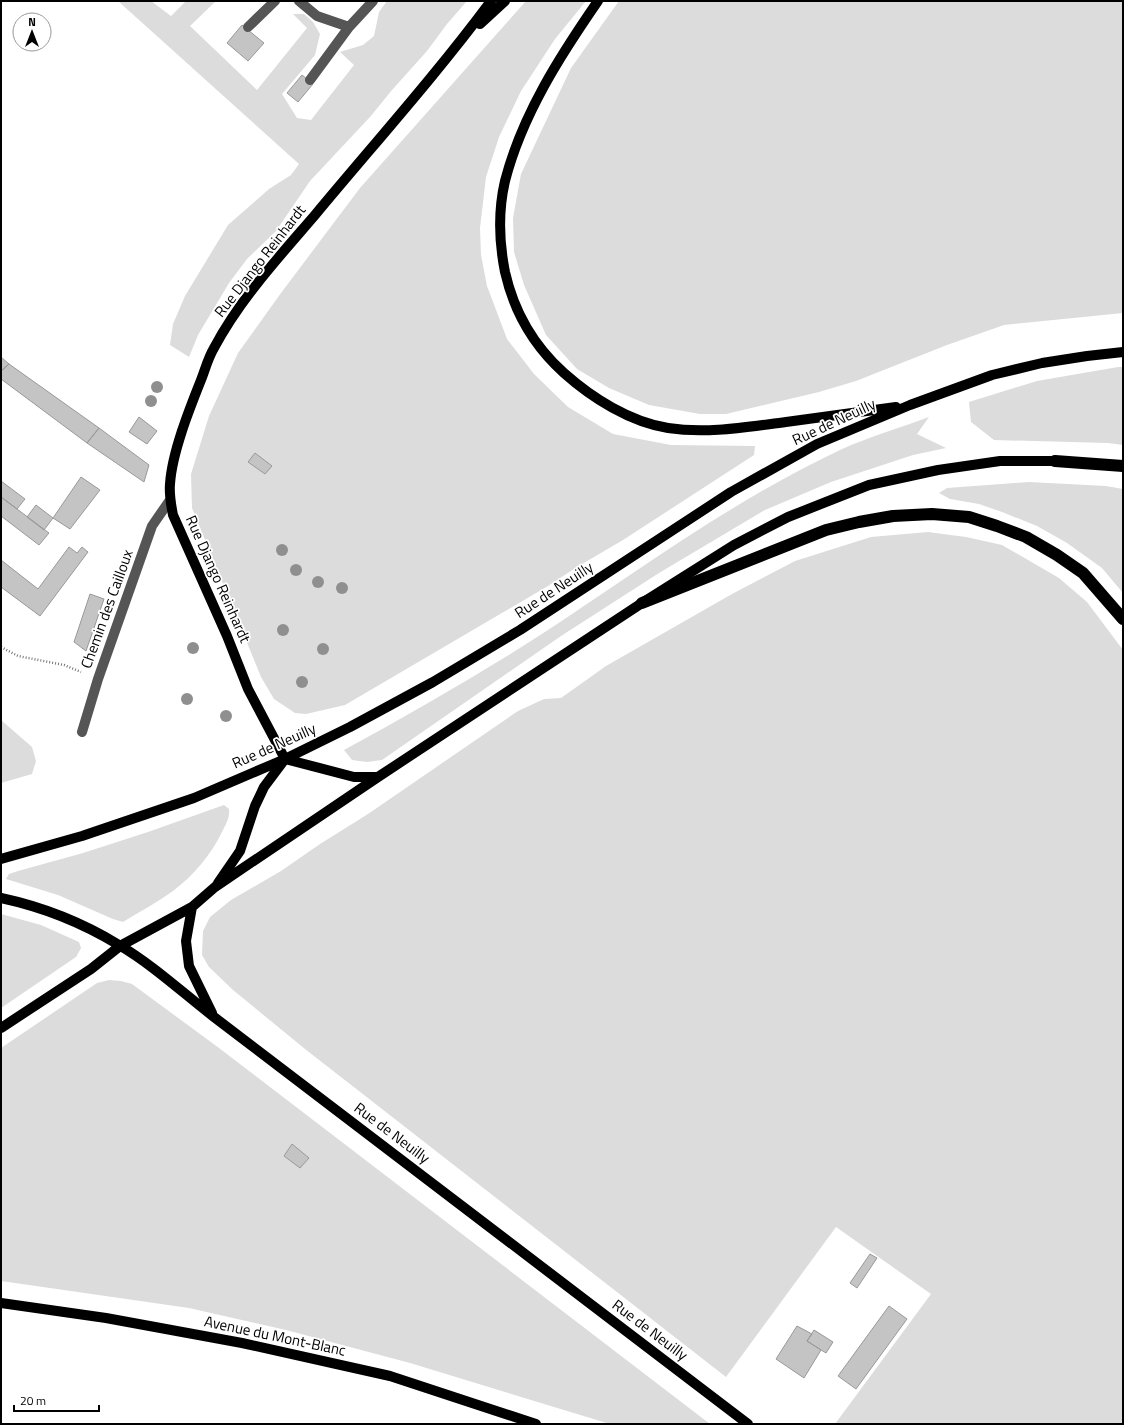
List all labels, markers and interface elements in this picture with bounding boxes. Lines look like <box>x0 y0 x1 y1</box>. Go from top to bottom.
north arrow <box>12 12 52 52</box>
text: N <box>28 14 36 30</box>
street label: Rue Django Reinhardt <box>208 199 311 322</box>
street label: Rue de Neuilly <box>788 392 879 451</box>
street label: Rue Django Reinhardt <box>180 511 257 647</box>
street label: Chemin des Cailloux <box>74 546 139 672</box>
street label: Rue de Neuilly <box>510 555 598 624</box>
street label: Rue de Neuilly <box>228 717 320 774</box>
street label: Rue de Neuilly <box>349 1096 435 1169</box>
street label: Rue de Neuilly <box>607 1293 693 1366</box>
street label: Avenue du Mont-Blanc <box>202 1309 348 1362</box>
scale bar <box>14 1387 99 1413</box>
text: 20 m <box>20 1391 46 1410</box>

